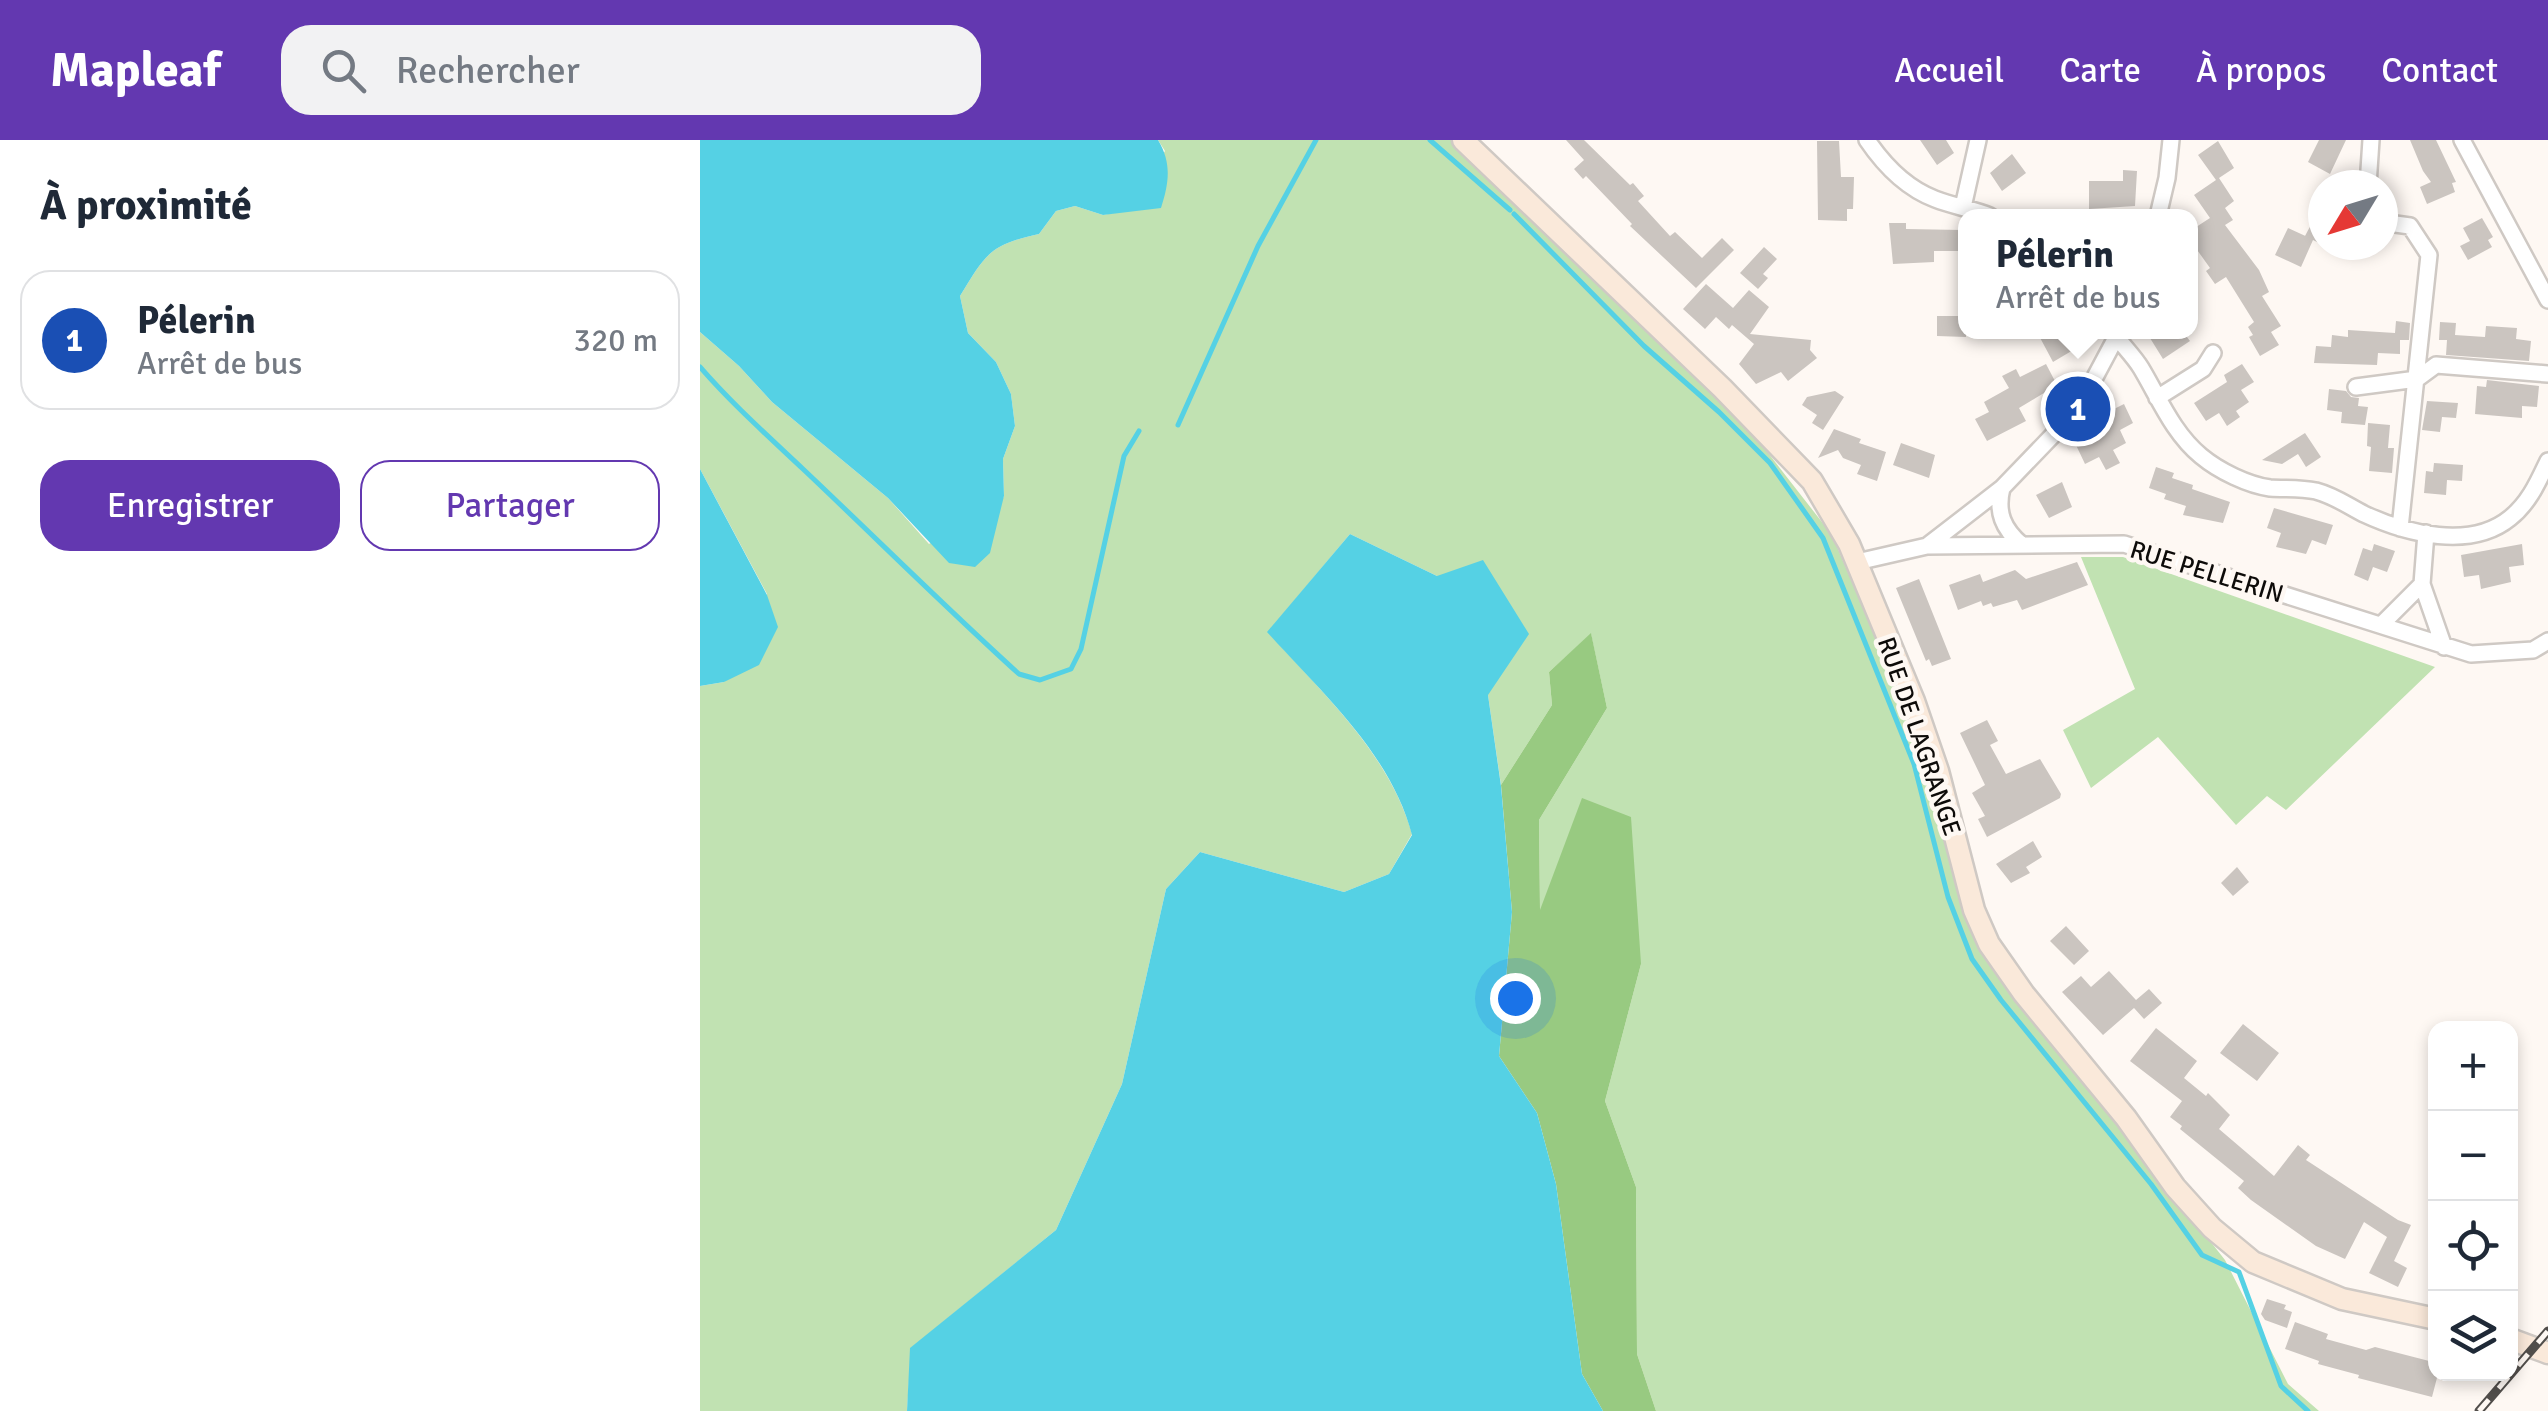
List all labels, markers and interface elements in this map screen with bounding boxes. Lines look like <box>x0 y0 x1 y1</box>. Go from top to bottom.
search box <box>281 25 981 115</box>
text: Mapleaf <box>50 41 221 100</box>
icon: search <box>316 43 371 98</box>
text: Rechercher <box>396 47 580 94</box>
text: Accueil <box>1894 49 2004 92</box>
text: Carte <box>2059 49 2141 92</box>
text: À propos <box>2196 49 2326 92</box>
text: Contact <box>2381 49 2498 92</box>
north arrow <box>2308 170 2398 260</box>
text: À proximité <box>40 180 252 231</box>
popup <box>1958 209 2198 339</box>
text: Pélerin <box>1995 231 2114 278</box>
text: Arrêt de bus <box>1995 278 2161 317</box>
text: Pélerin <box>137 297 256 344</box>
text: 1 <box>66 321 83 360</box>
text: 320 m <box>574 321 658 360</box>
text: Arrêt de bus <box>137 344 302 383</box>
pin: 1 <box>2046 372 2110 446</box>
button: Enregistrer <box>40 460 340 551</box>
button: Partager <box>360 460 660 551</box>
street label: RUE PELLERIN <box>2127 533 2287 609</box>
street label: RUE DE LAGRANGE <box>1871 633 1968 840</box>
your location <box>1490 973 1541 1024</box>
map controls <box>2428 1021 2518 1381</box>
button: + <box>2428 1021 2518 1111</box>
button: − <box>2428 1111 2518 1201</box>
button: locate <box>2428 1201 2518 1291</box>
button: layers <box>2428 1291 2518 1381</box>

